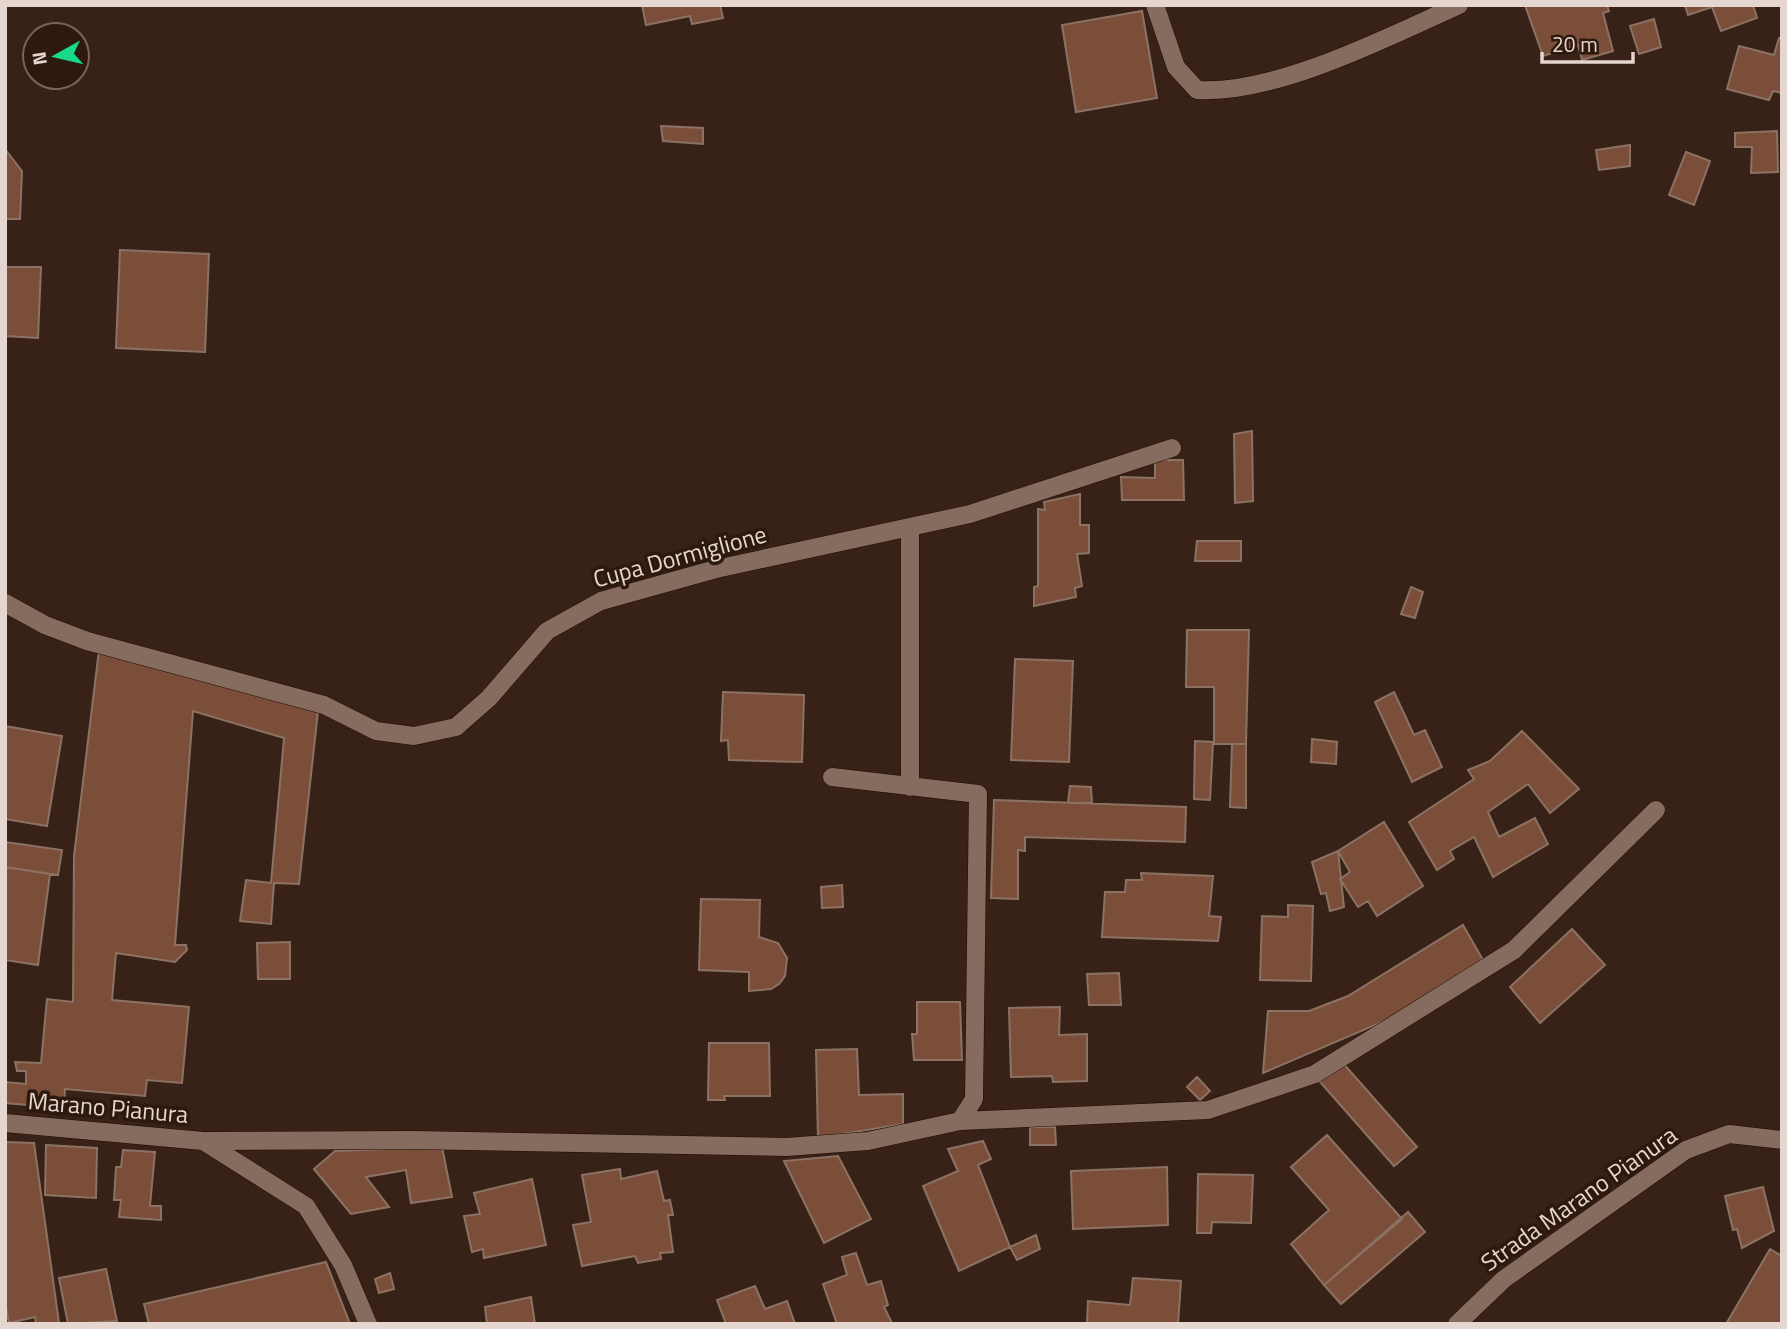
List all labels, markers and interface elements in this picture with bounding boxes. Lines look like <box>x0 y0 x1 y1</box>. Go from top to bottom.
north arrow <box>21 21 91 91</box>
scale bar <box>1542 21 1633 65</box>
text: 20 m <box>1552 28 1598 60</box>
text: N <box>23 50 54 67</box>
street label: Cupa Dormiglione <box>589 516 770 596</box>
street label: Marano Pianura <box>26 1082 190 1132</box>
street label: Strada Marano Pianura <box>1473 1117 1684 1280</box>

